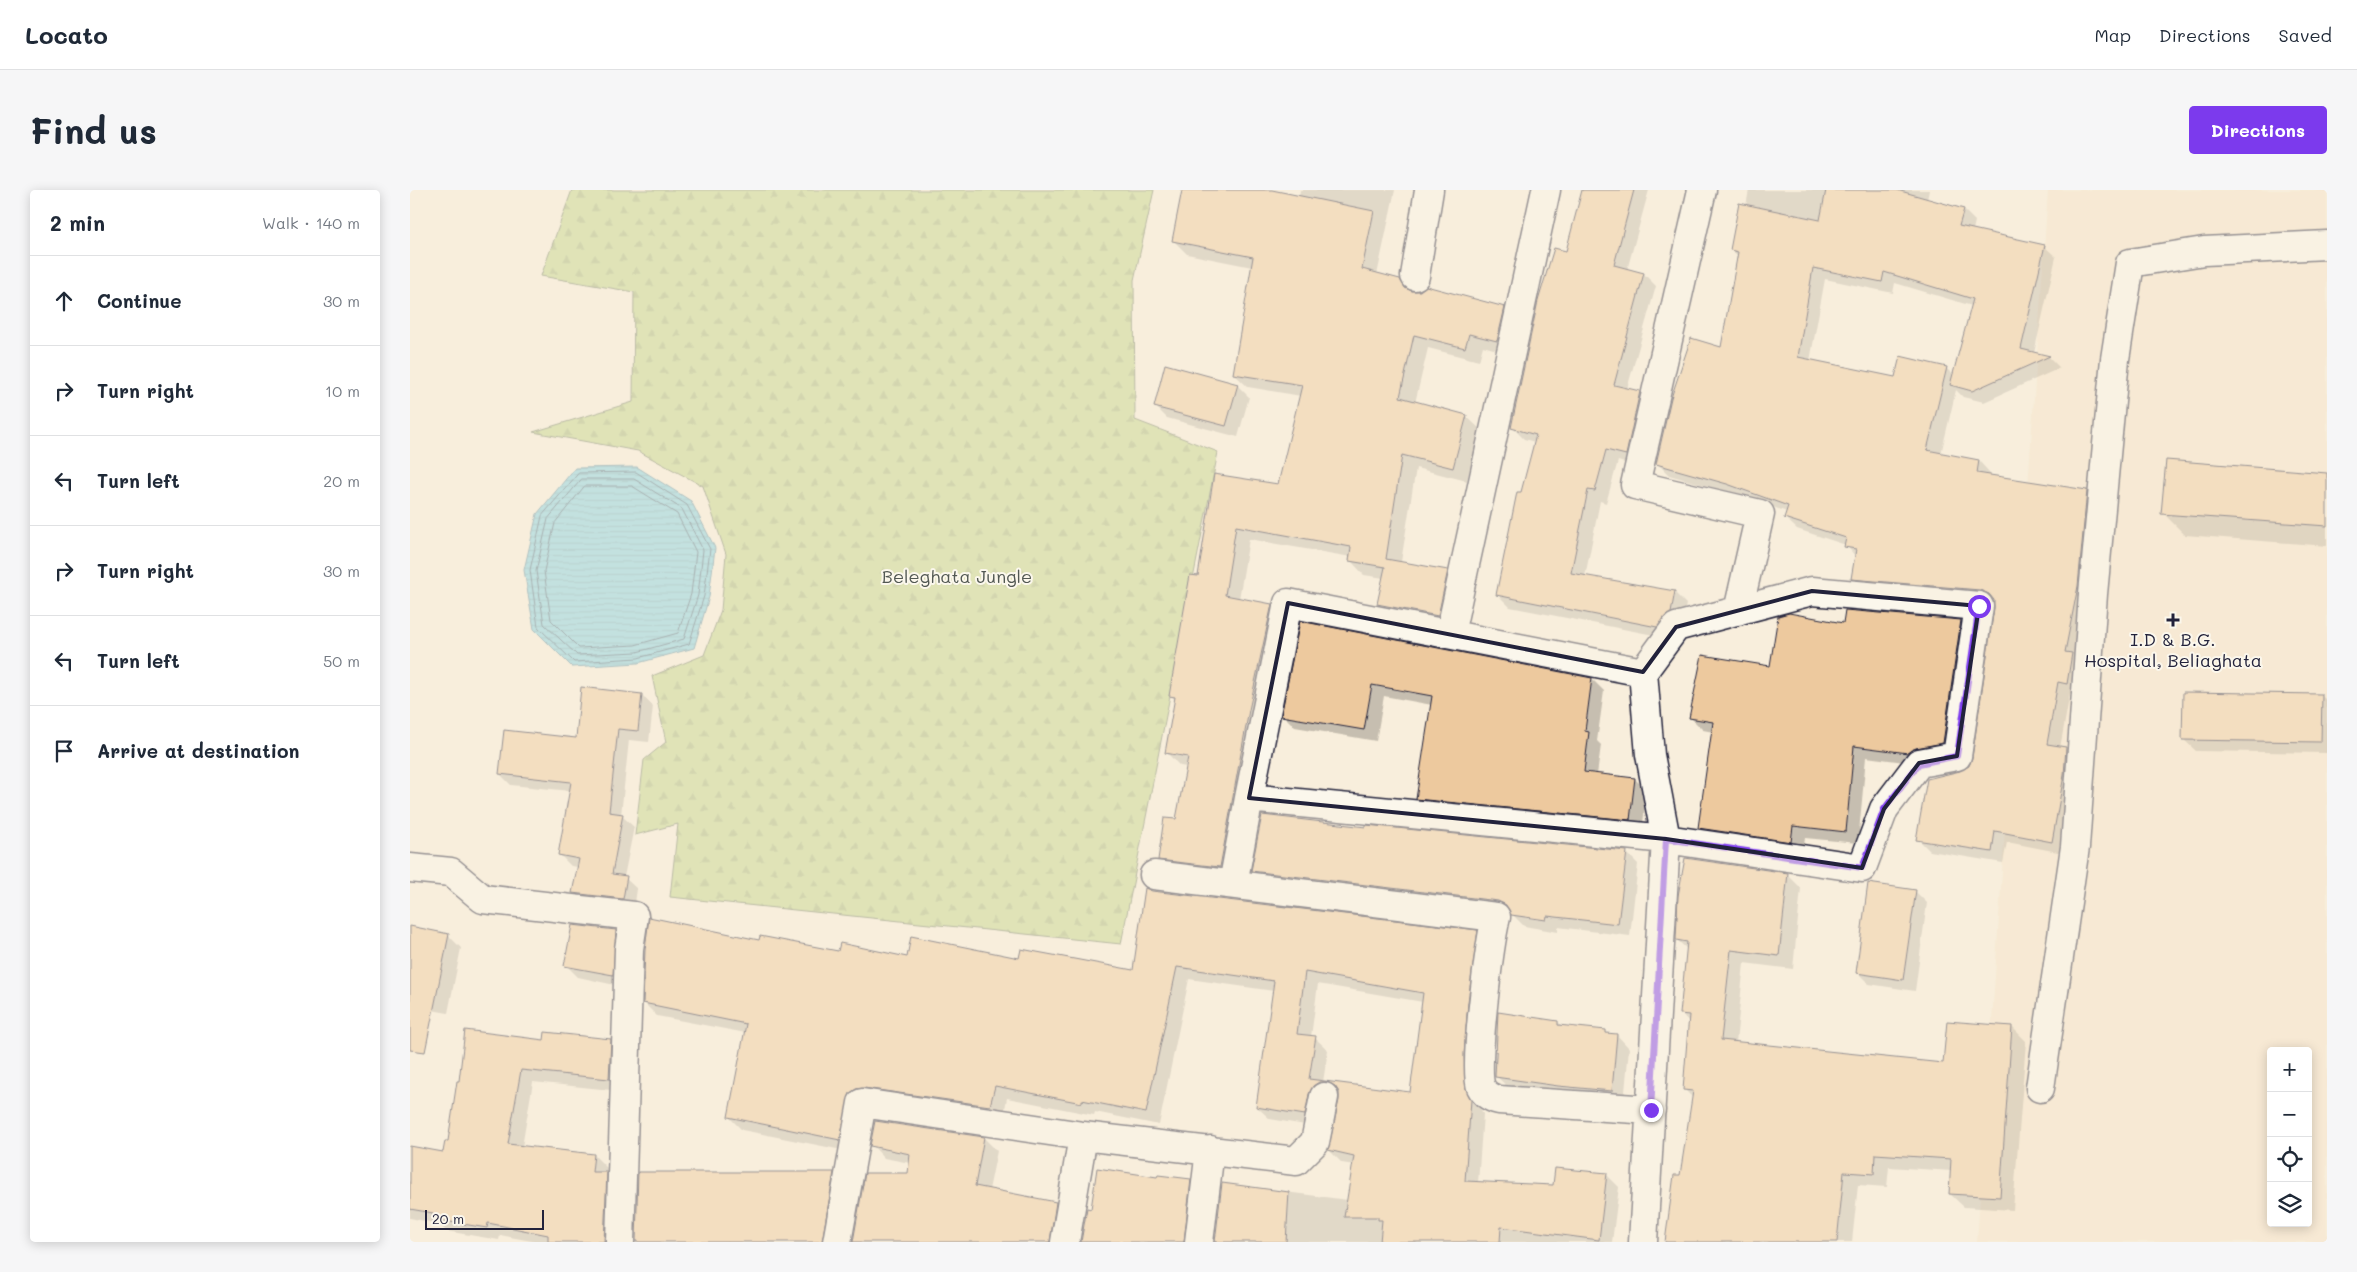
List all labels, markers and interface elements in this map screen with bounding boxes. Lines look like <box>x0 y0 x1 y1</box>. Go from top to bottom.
text: Locato <box>25 19 108 50</box>
text: Map <box>2094 23 2131 47</box>
text: Directions <box>2159 23 2251 47</box>
text: Saved <box>2279 23 2332 47</box>
button: Directions <box>2189 106 2327 154</box>
text: Find us <box>30 107 157 153</box>
text: 2 min <box>50 209 105 236</box>
text: Walk · 140 m <box>262 212 360 233</box>
icon: ahead <box>50 287 78 315</box>
text: Continue <box>97 288 182 313</box>
text: 30 m <box>323 290 360 311</box>
icon: right <box>50 377 78 405</box>
text: Turn right <box>97 378 194 403</box>
text: 10 m <box>325 380 360 401</box>
icon: left <box>50 467 78 495</box>
text: Turn left <box>97 468 180 493</box>
text: 20 m <box>323 470 360 491</box>
icon: right <box>50 557 78 585</box>
text: Turn right <box>97 558 194 583</box>
text: 30 m <box>323 560 360 581</box>
park label: Beleghata Jungle <box>882 564 1032 588</box>
route start <box>1968 595 1991 618</box>
marker: I.D & B.G. Hospital, Beliaghata <box>2166 613 2180 627</box>
place label: I.D & B.G. Hospital, Beliaghata <box>2084 627 2262 672</box>
icon: left <box>50 647 78 675</box>
text: Turn left <box>97 648 180 673</box>
text: 50 m <box>323 650 360 671</box>
icon: arrive <box>50 737 78 765</box>
text: Arrive at destination <box>97 738 300 763</box>
map controls <box>2267 1047 2312 1227</box>
button: + <box>2267 1047 2312 1092</box>
button: − <box>2267 1092 2312 1137</box>
route end <box>1640 1099 1663 1122</box>
button: locate <box>2267 1137 2312 1182</box>
button: layers <box>2267 1182 2312 1227</box>
scale bar <box>425 1207 544 1230</box>
text: 20 m <box>432 1209 464 1228</box>

